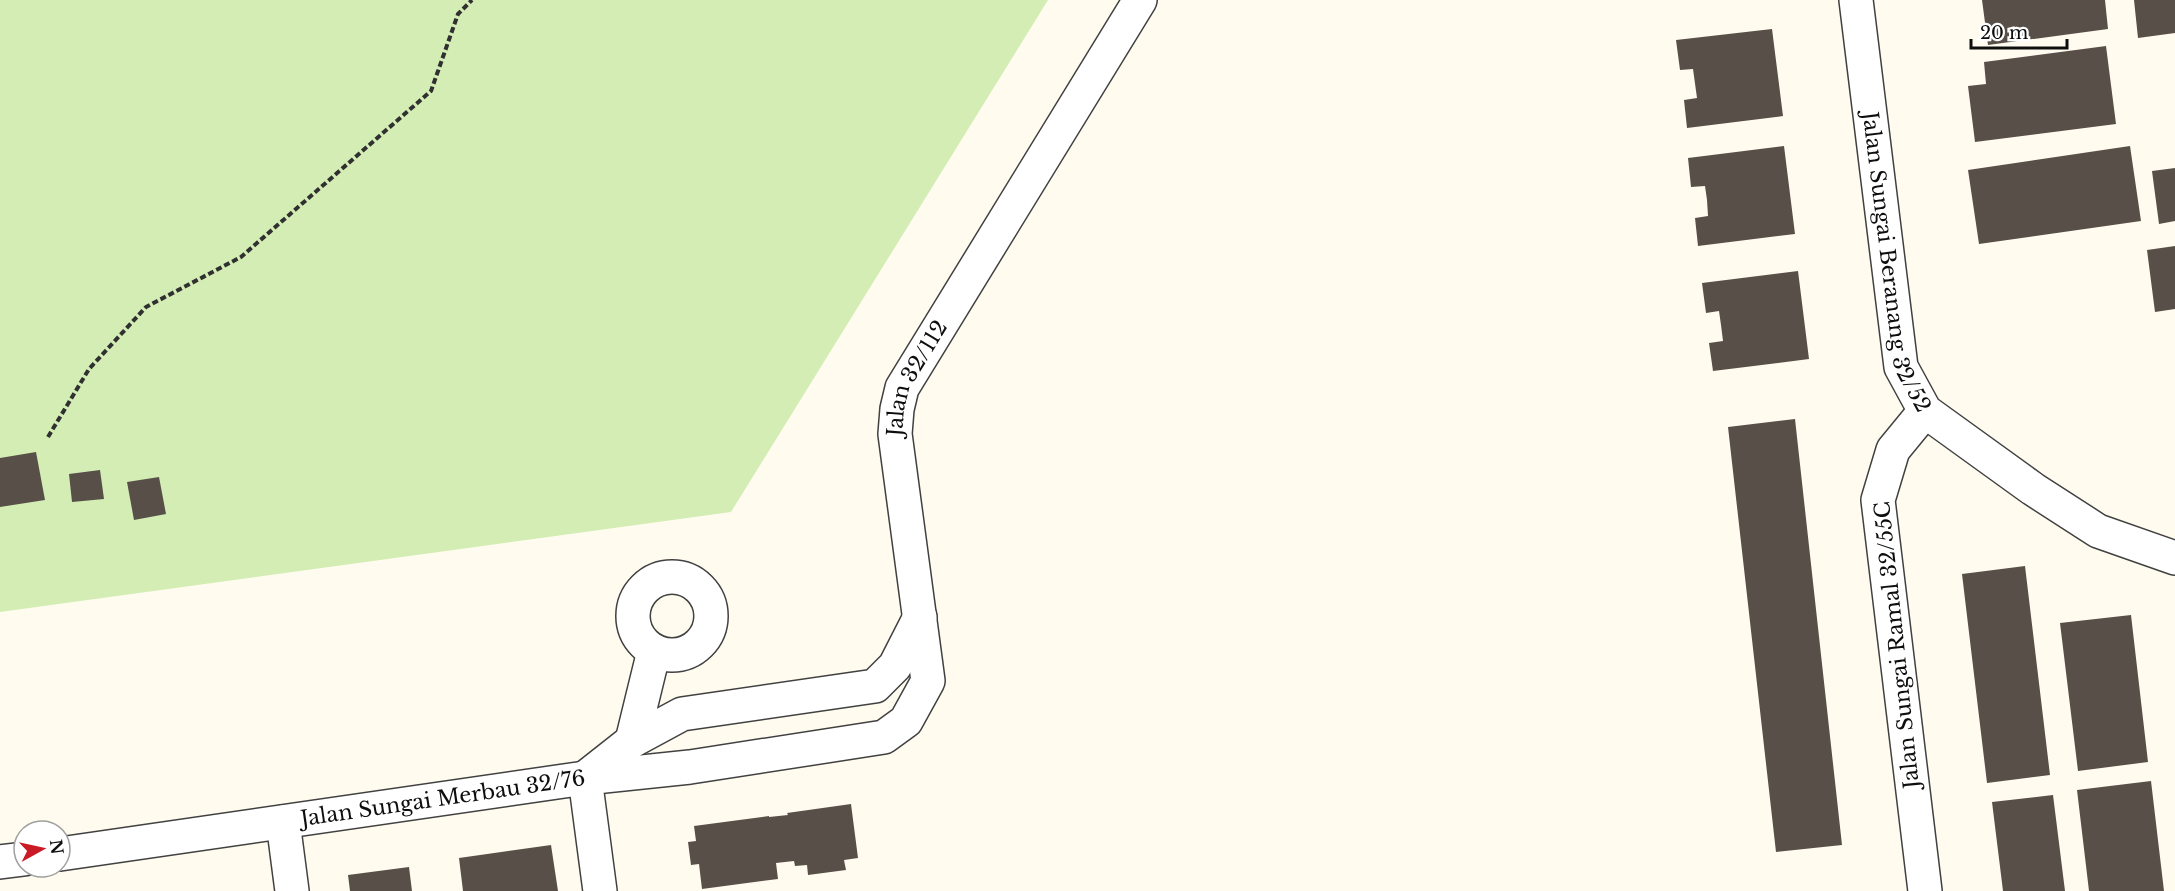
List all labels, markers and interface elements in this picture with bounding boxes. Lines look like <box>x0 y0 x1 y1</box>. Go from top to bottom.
scale bar <box>1971 12 2067 50</box>
text: 20 m <box>1980 22 2028 44</box>
street label: Jalan Sungai Beranang 32/52 <box>1856 107 1936 417</box>
street label: Jalan 32/112 <box>882 316 953 440</box>
street label: Jalan Sungai Ramal 32/55C <box>1869 500 1925 793</box>
street label: Jalan Sungai Merbau 32/76 <box>296 765 587 832</box>
north arrow <box>12 819 72 879</box>
text: N <box>46 838 68 856</box>

